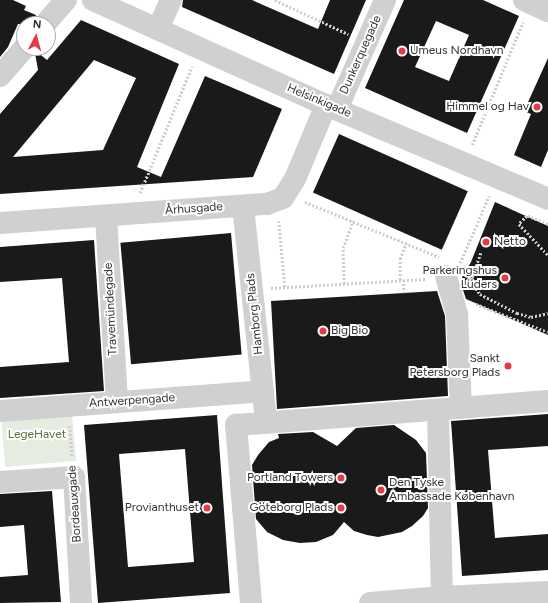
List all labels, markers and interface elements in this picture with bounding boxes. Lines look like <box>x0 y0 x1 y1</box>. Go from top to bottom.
street label: Dunkerquegade <box>337 13 385 97</box>
north arrow <box>16 16 56 56</box>
text: N <box>32 18 42 31</box>
place label: Umeus Nordhavn <box>410 44 503 58</box>
marker: Umeus Nordhavn <box>397 46 407 56</box>
street label: Helsinkigade <box>285 81 353 121</box>
place label: Himmel og Hav <box>446 100 529 114</box>
marker: Himmel og Hav <box>532 102 542 112</box>
street label: Århusgade <box>165 200 223 218</box>
place label: Netto <box>494 235 526 249</box>
marker: Netto <box>481 237 491 247</box>
street label: Travemündegade <box>101 262 121 356</box>
place label: Parkeringshus Lüders <box>423 264 497 292</box>
street label: Hamborg Plads <box>244 273 266 355</box>
marker: Parkeringshus Lüders <box>500 273 510 283</box>
place label: Big Bio <box>331 324 368 338</box>
marker: Big Bio <box>318 326 328 336</box>
place label: Sankt Petersborg Plads <box>410 352 500 380</box>
marker: Sankt Petersborg Plads <box>503 361 513 371</box>
street label: Antwerpengade <box>88 391 176 411</box>
park label: LegeHavet <box>8 428 66 442</box>
street label: Bordeauxgade <box>65 465 85 543</box>
place label: Portland Towers <box>247 471 333 485</box>
marker: Portland Towers <box>336 473 346 483</box>
place label: Den Tyske Ambassade København <box>389 476 514 504</box>
marker: Den Tyske Ambassade København <box>376 485 386 495</box>
place label: Provianthuset <box>125 501 199 515</box>
place label: Göteborg Plads <box>249 501 333 515</box>
marker: Provianthuset <box>202 503 212 513</box>
marker: Göteborg Plads <box>336 503 346 513</box>

